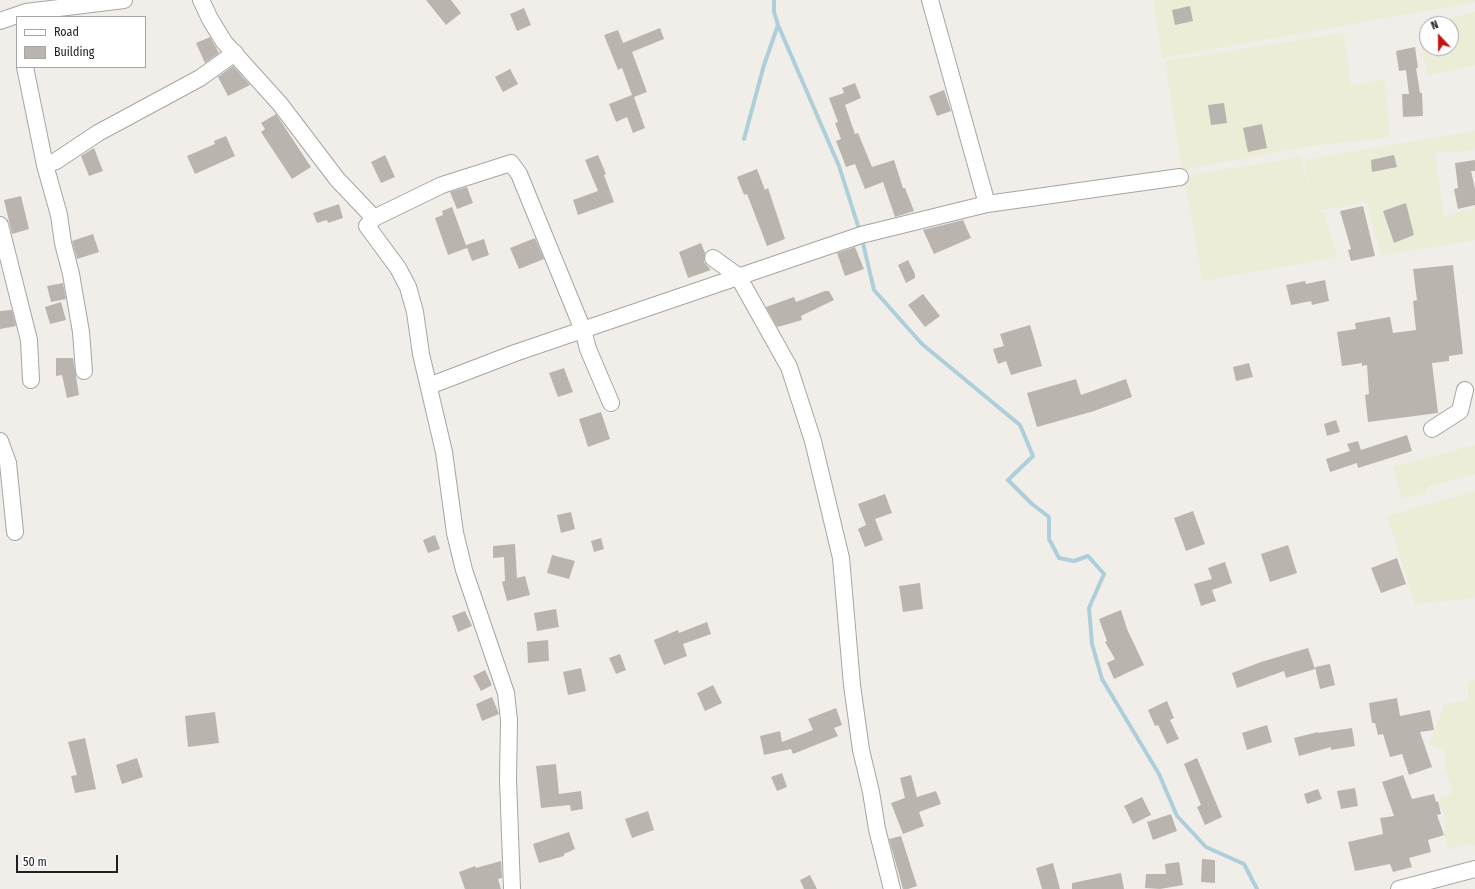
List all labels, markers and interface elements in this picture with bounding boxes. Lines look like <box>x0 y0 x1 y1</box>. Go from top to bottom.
legend <box>16 16 146 68</box>
north arrow <box>1419 16 1459 56</box>
text: N <box>1429 18 1440 33</box>
text: Road <box>54 25 79 39</box>
text: Building <box>54 45 94 59</box>
scale bar <box>18 847 120 873</box>
text: 50 m <box>23 855 47 869</box>

